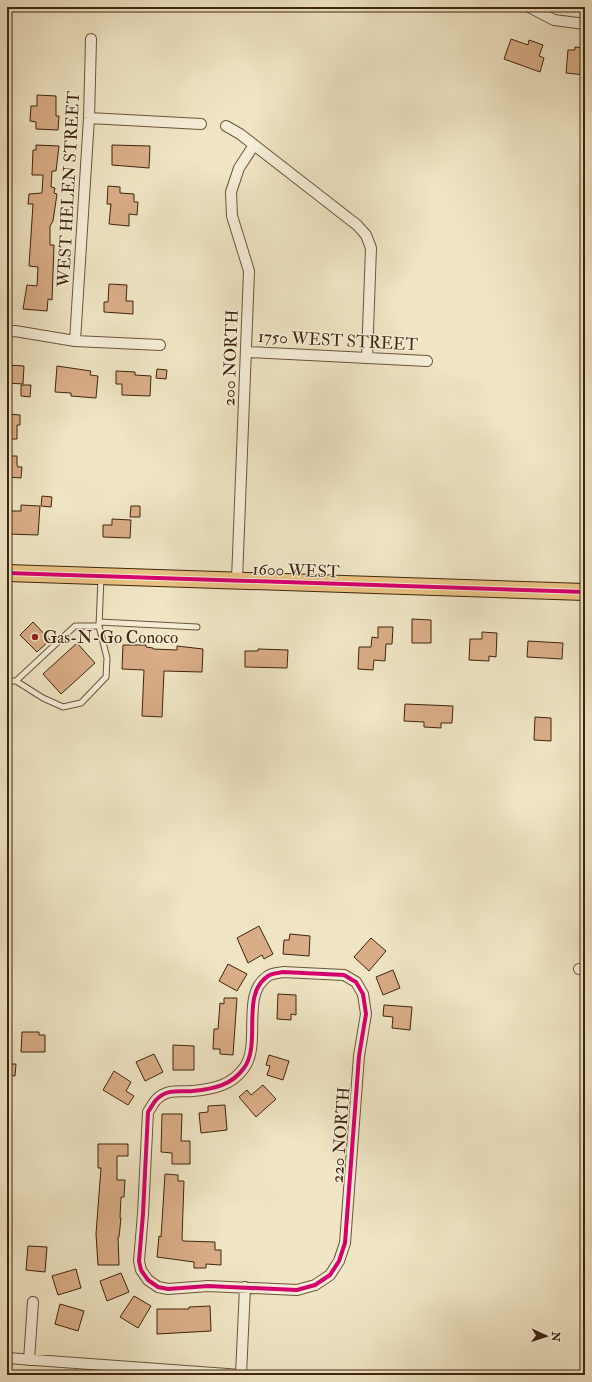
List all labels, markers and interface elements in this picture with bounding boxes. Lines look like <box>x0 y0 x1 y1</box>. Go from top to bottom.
street label: WEST HELEN STREET <box>53 90 84 288</box>
street label: 200 NORTH <box>218 309 243 407</box>
street label: 1750 WEST STREET <box>258 326 419 355</box>
street label: 1600 WEST <box>252 558 340 583</box>
place label: Gas-N-Go Conoco <box>43 627 178 648</box>
marker: Gas-N-Go Conoco <box>30 632 40 642</box>
street label: 220 NORTH <box>327 1086 354 1184</box>
north arrow <box>526 1316 566 1356</box>
text: N <box>549 1330 562 1343</box>

